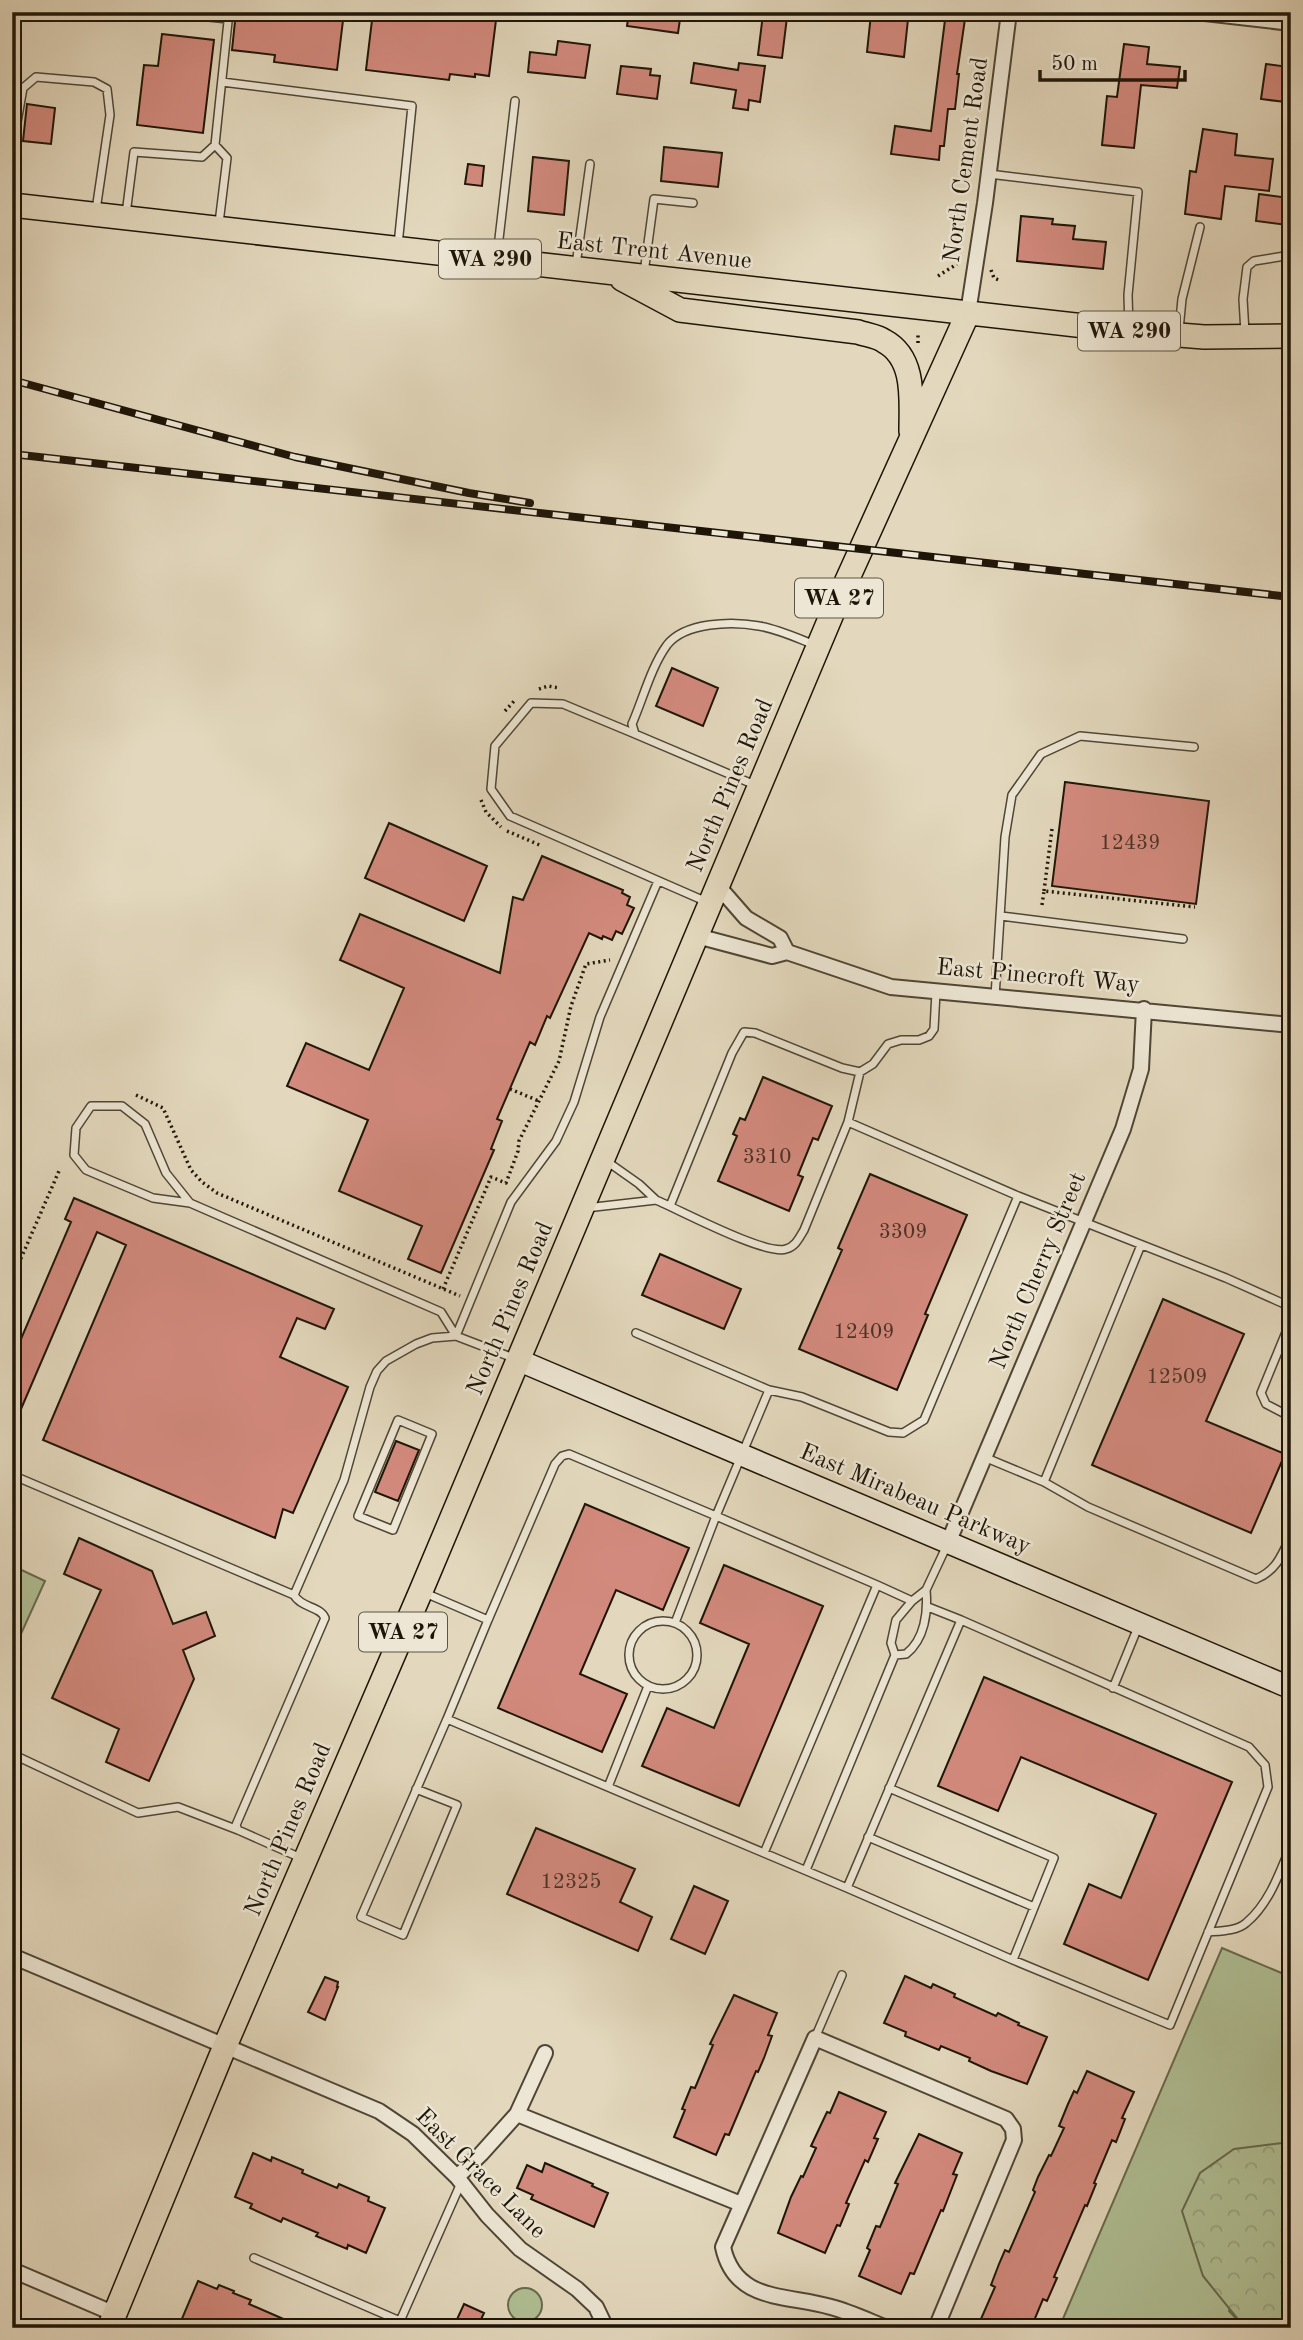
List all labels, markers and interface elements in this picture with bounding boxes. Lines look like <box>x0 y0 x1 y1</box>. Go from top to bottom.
scale bar <box>1040 38 1186 82</box>
text: 50 m <box>1051 54 1098 75</box>
street label: North Cement Road <box>941 56 993 264</box>
street label: East Trent Avenue <box>555 230 753 274</box>
road number: WA 290 <box>439 240 541 278</box>
road number: WA 290 <box>1078 312 1180 350</box>
road number: WA 27 <box>795 578 883 618</box>
street label: North Pines Road <box>684 696 778 876</box>
house number: 12439 <box>1100 833 1160 854</box>
street label: East Pinecroft Way <box>935 956 1141 998</box>
house number: 3310 <box>743 1147 791 1168</box>
street label: North Cherry Street <box>987 1169 1091 1373</box>
street label: North Pines Road <box>464 1219 558 1399</box>
house number: 3309 <box>879 1222 927 1243</box>
house number: 12409 <box>834 1322 894 1343</box>
house number: 12509 <box>1147 1367 1207 1388</box>
street label: East Mirabeau Parkway <box>796 1440 1034 1560</box>
road number: WA 27 <box>359 1612 447 1652</box>
street label: North Pines Road <box>242 1740 336 1920</box>
house number: 12325 <box>541 1872 601 1893</box>
street label: East Grace Lane <box>410 2104 550 2244</box>

